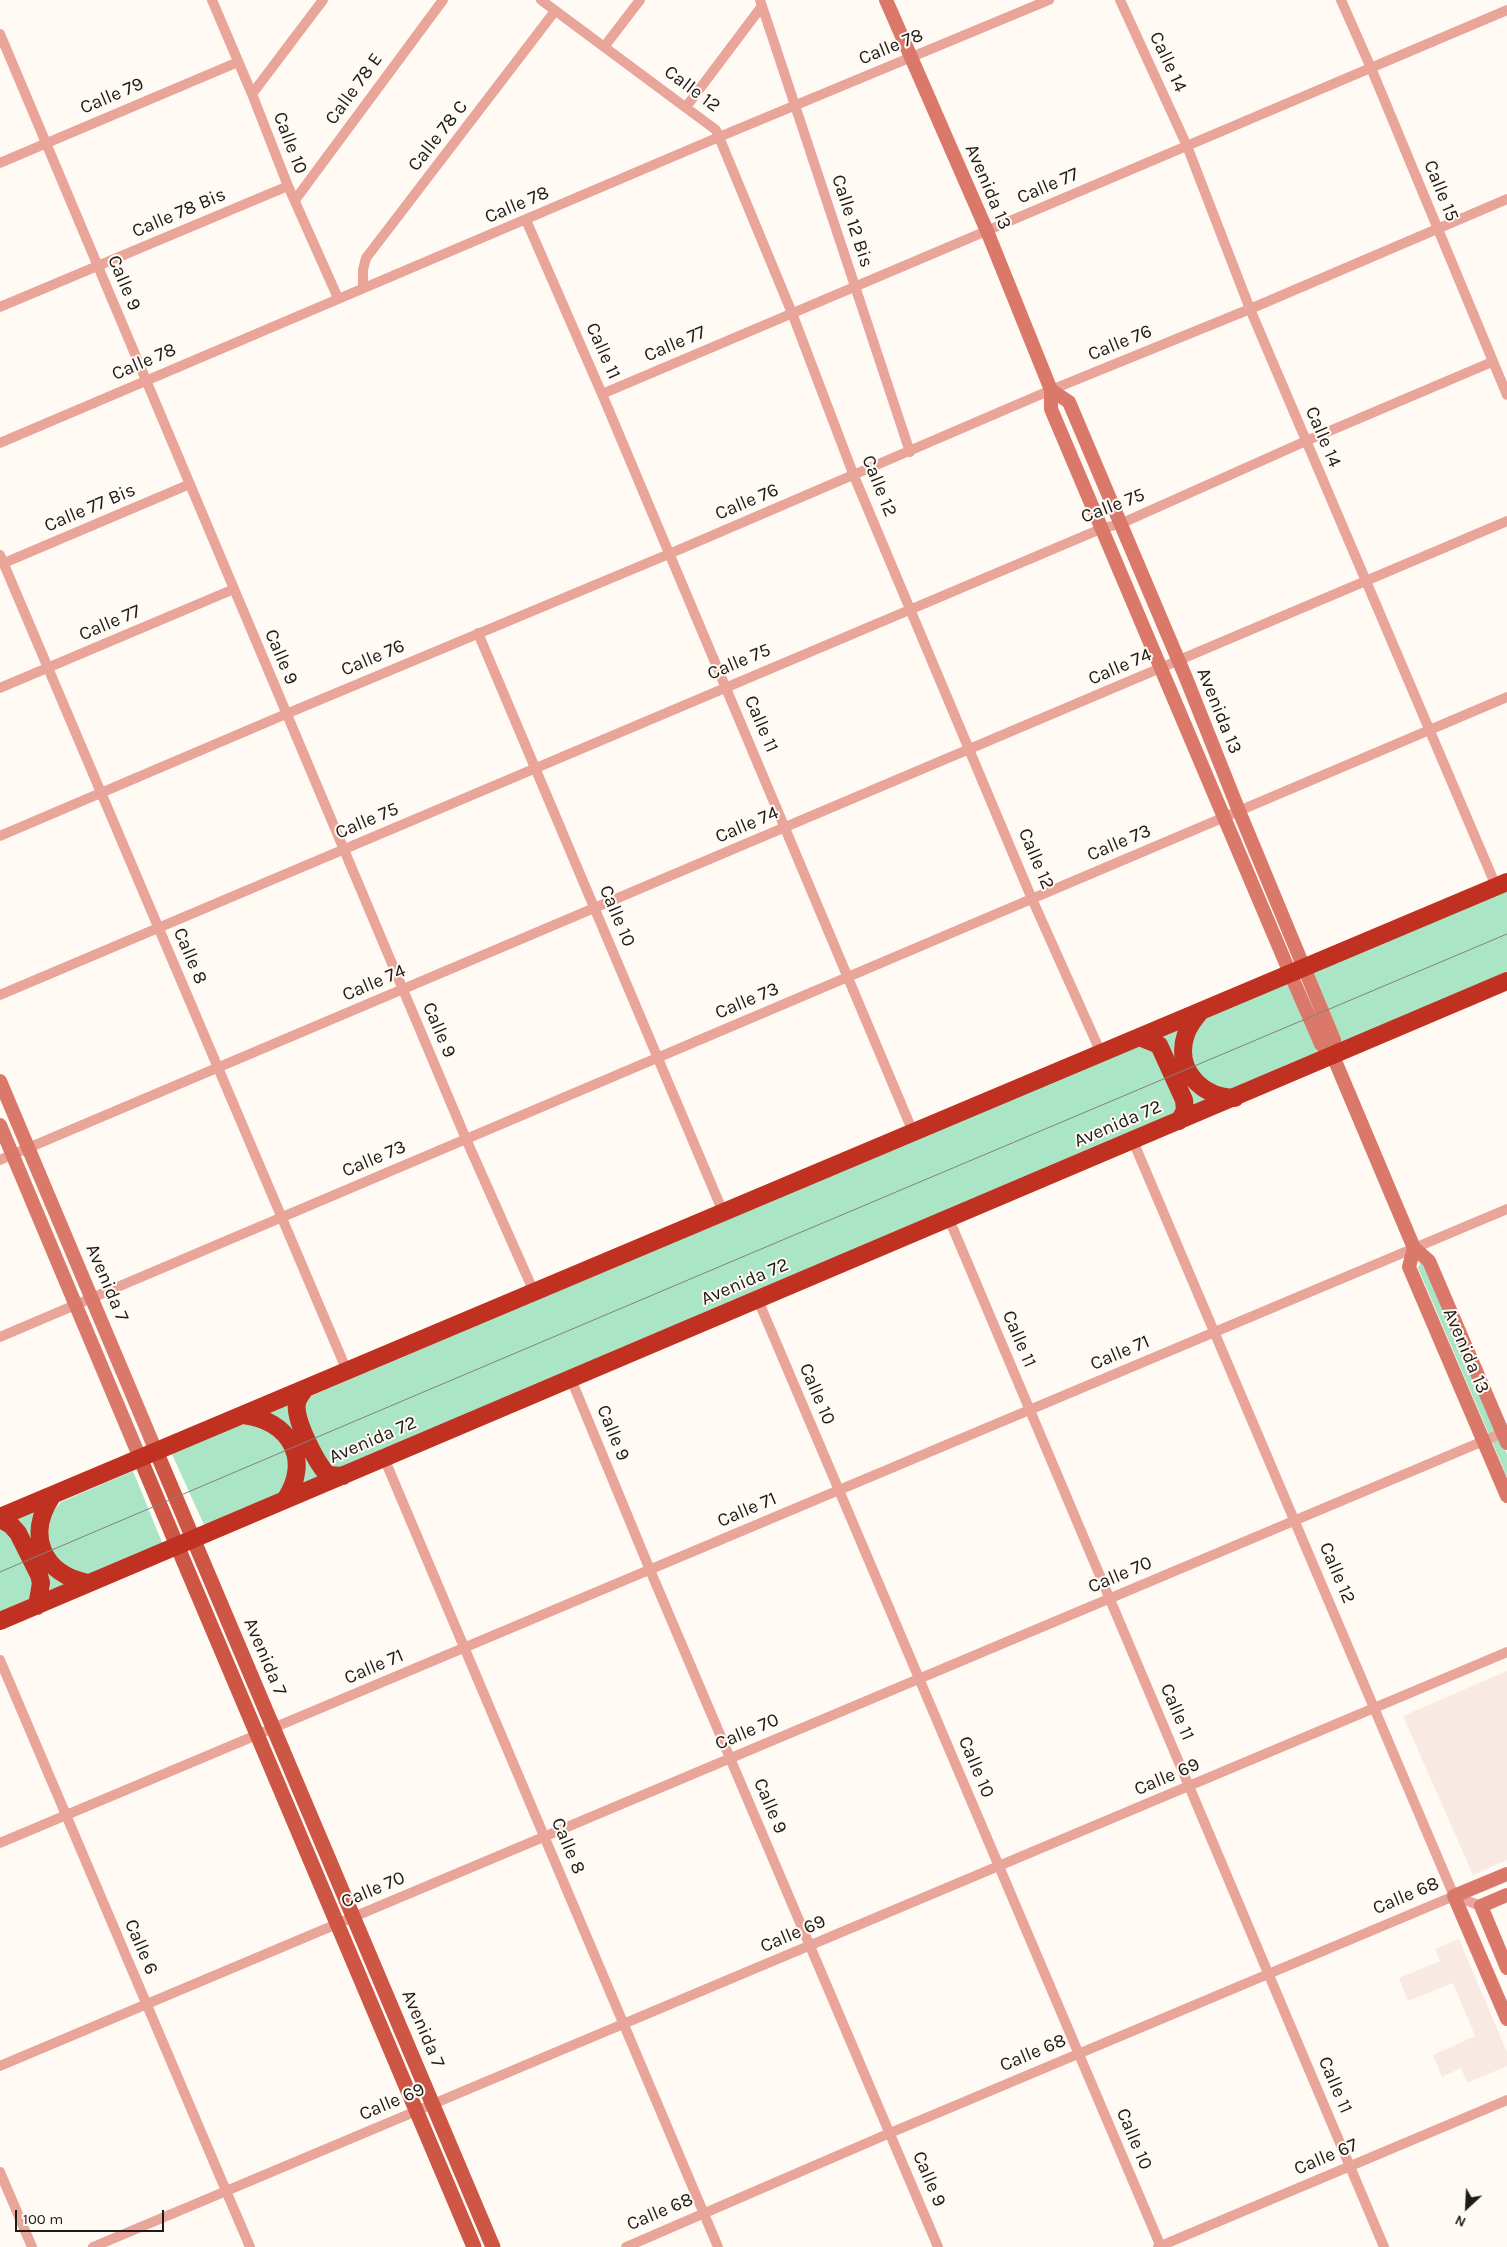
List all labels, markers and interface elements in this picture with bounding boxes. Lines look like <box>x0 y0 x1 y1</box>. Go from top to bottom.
street label: Calle 78 <box>855 24 927 70</box>
street label: Calle 14 <box>1144 28 1192 96</box>
street label: Calle 78 E <box>320 49 388 129</box>
street label: Calle 12 <box>659 61 725 117</box>
street label: Calle 79 <box>77 72 147 120</box>
street label: Calle 78 C <box>403 96 473 176</box>
street label: Calle 10 <box>268 109 312 177</box>
street label: Avenida 13 <box>960 141 1016 233</box>
street label: Calle 15 <box>1418 157 1464 225</box>
street label: Calle 77 <box>1014 163 1082 209</box>
street label: Calle 12 Bis <box>826 172 878 270</box>
street label: Calle 78 <box>481 181 553 229</box>
street label: Calle 78 Bis <box>129 183 229 243</box>
street label: Calle 9 <box>102 252 146 314</box>
street label: Calle 11 <box>580 319 626 383</box>
street label: Calle 76 <box>1085 320 1155 366</box>
street label: Calle 77 <box>641 321 709 367</box>
street label: Calle 78 <box>108 338 180 386</box>
street label: Calle 14 <box>1300 403 1346 471</box>
street label: Calle 12 <box>856 452 902 520</box>
street label: Calle 76 <box>712 478 782 526</box>
street label: Calle 77 Bis <box>41 479 139 537</box>
street label: Calle 75 <box>1078 483 1148 529</box>
street label: Calle 77 <box>76 600 144 646</box>
street label: Calle 9 <box>259 626 303 688</box>
street label: Calle 76 <box>338 634 408 682</box>
street label: Calle 75 <box>704 638 774 686</box>
street label: Calle 74 <box>1085 644 1155 690</box>
street label: Avenida 13 <box>1191 665 1247 757</box>
street label: Calle 11 <box>739 692 783 756</box>
street label: Calle 75 <box>332 797 402 845</box>
street label: Calle 74 <box>712 802 782 848</box>
street label: Calle 73 <box>1084 819 1154 867</box>
street label: Calle 12 <box>1013 825 1059 893</box>
street label: Calle 10 <box>594 882 640 950</box>
street label: Calle 8 <box>168 925 212 987</box>
street label: Calle 74 <box>339 960 409 1006</box>
street label: Calle 73 <box>712 977 782 1025</box>
street label: Calle 9 <box>417 999 461 1061</box>
street label: Avenida 72 <box>1071 1095 1165 1153</box>
street label: Calle 73 <box>339 1135 409 1183</box>
street label: Avenida 7 <box>80 1241 134 1325</box>
street label: Avenida 72 <box>698 1253 792 1311</box>
street label: Avenida 13 <box>1438 1305 1494 1397</box>
street label: Calle 11 <box>997 1307 1041 1371</box>
street label: Calle 71 <box>1087 1330 1153 1376</box>
street label: Calle 10 <box>794 1360 840 1428</box>
street label: Calle 9 <box>592 1402 634 1464</box>
street label: Avenida 72 <box>326 1411 420 1469</box>
street label: Calle 71 <box>714 1487 780 1533</box>
street label: Calle 12 <box>1314 1539 1360 1607</box>
street label: Calle 70 <box>1085 1551 1155 1599</box>
street label: Avenida 7 <box>238 1615 292 1699</box>
street label: Calle 71 <box>341 1644 407 1690</box>
street label: Calle 11 <box>1155 1680 1199 1744</box>
street label: Calle 70 <box>712 1708 782 1756</box>
street label: Calle 10 <box>953 1733 999 1801</box>
street label: Calle 69 <box>1131 1753 1203 1801</box>
street label: Calle 9 <box>748 1775 792 1837</box>
street label: Calle 8 <box>546 1815 590 1877</box>
street label: Calle 70 <box>338 1866 408 1914</box>
street label: Calle 68 <box>1370 1872 1442 1920</box>
street label: Calle 69 <box>757 1910 829 1958</box>
street label: Calle 6 <box>119 1916 163 1978</box>
street label: Avenida 7 <box>396 1987 450 2071</box>
street label: Calle 68 <box>997 2029 1069 2077</box>
street label: Calle 11 <box>1313 2053 1357 2117</box>
street label: Calle 69 <box>356 2078 428 2126</box>
street label: Calle 10 <box>1111 2105 1157 2173</box>
street label: Calle 67 <box>1291 2133 1361 2181</box>
street label: Calle 9 <box>907 2148 951 2210</box>
north arrow <box>1442 2182 1492 2232</box>
street label: Calle 68 <box>624 2188 696 2236</box>
scale bar <box>18 2200 166 2232</box>
text: 100 m <box>23 2210 63 2228</box>
text: N <box>1452 2211 1469 2231</box>

